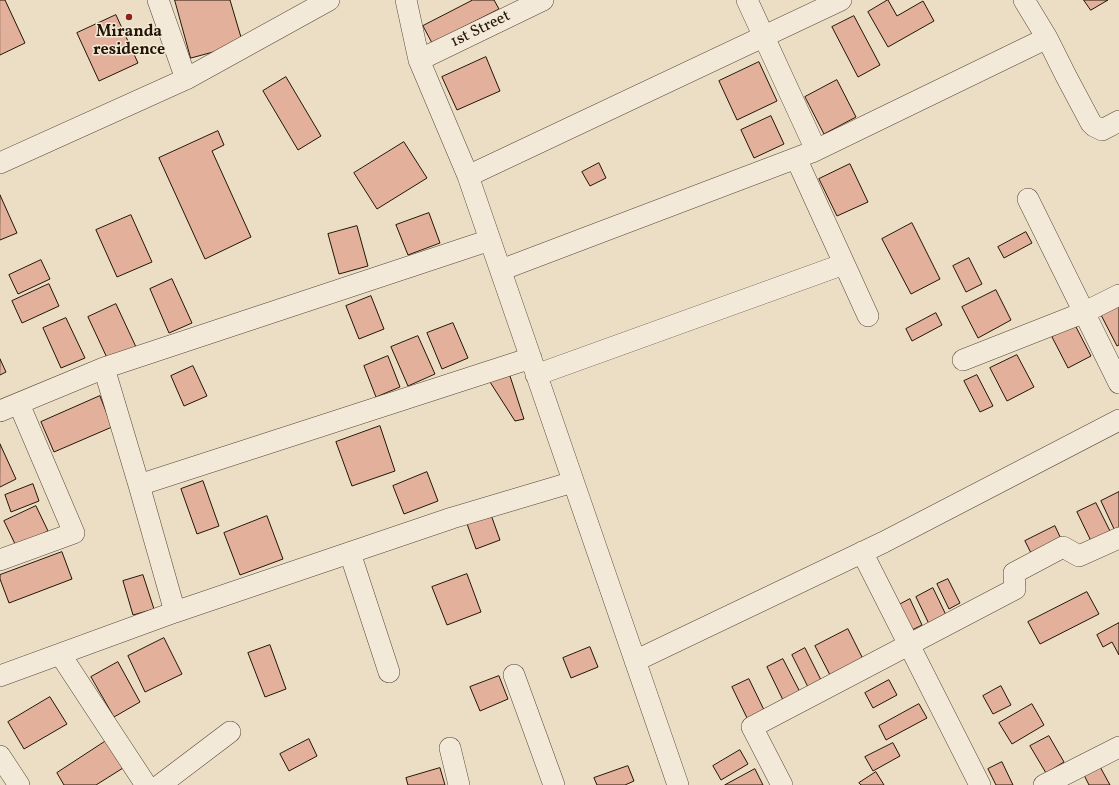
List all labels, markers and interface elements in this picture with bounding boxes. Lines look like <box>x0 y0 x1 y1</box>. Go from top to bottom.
street label: 1st Street <box>448 7 514 53</box>
marker: Miranda residence <box>124 12 134 22</box>
place label: Miranda residence <box>93 23 165 61</box>

